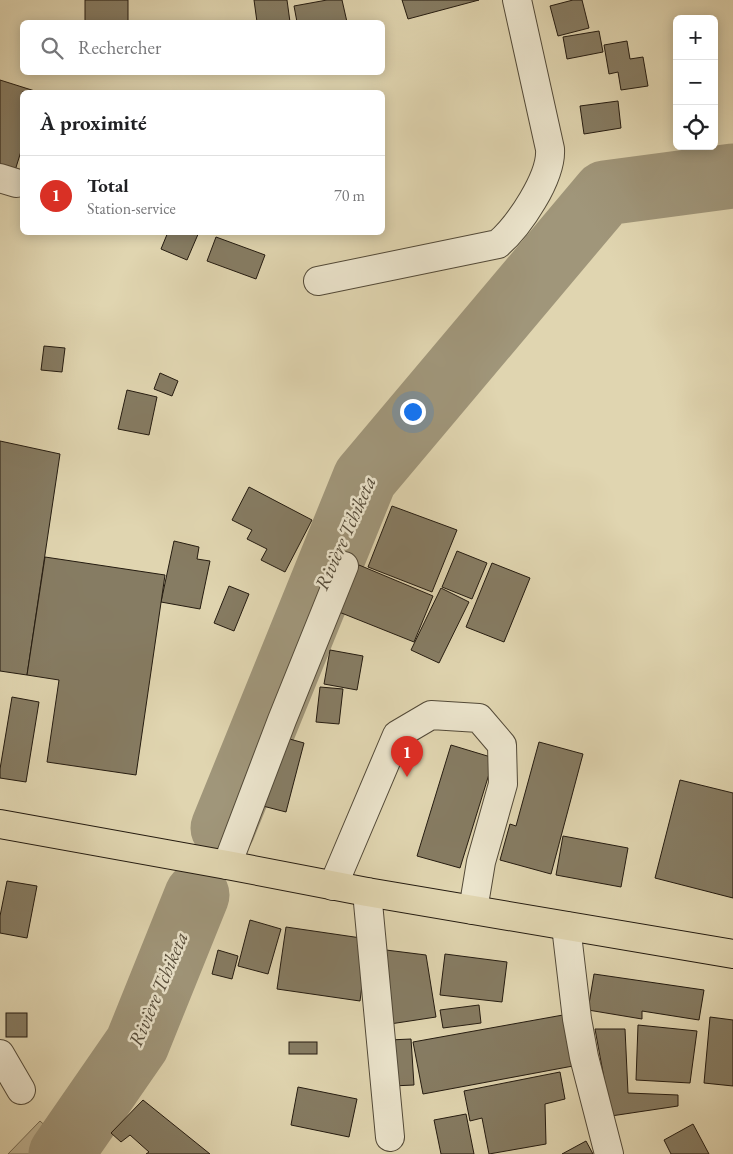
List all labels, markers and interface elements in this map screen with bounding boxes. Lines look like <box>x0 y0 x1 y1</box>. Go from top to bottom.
map controls <box>673 15 718 150</box>
button: + <box>673 15 718 60</box>
search box <box>20 20 385 75</box>
icon: search <box>38 34 66 62</box>
text: Rechercher <box>78 35 161 60</box>
button: − <box>673 60 718 105</box>
button: locate <box>673 105 718 150</box>
text: À proximité <box>40 109 147 136</box>
text: Total <box>87 173 129 198</box>
text: 1 <box>52 185 60 206</box>
text: 70 m <box>334 185 365 206</box>
text: Station-service <box>87 198 176 219</box>
your location <box>400 399 426 425</box>
water label: Rivière Tchiketa <box>308 472 382 594</box>
pin: 1 <box>391 736 423 777</box>
water label: Rivière Tchiketa <box>122 928 194 1050</box>

